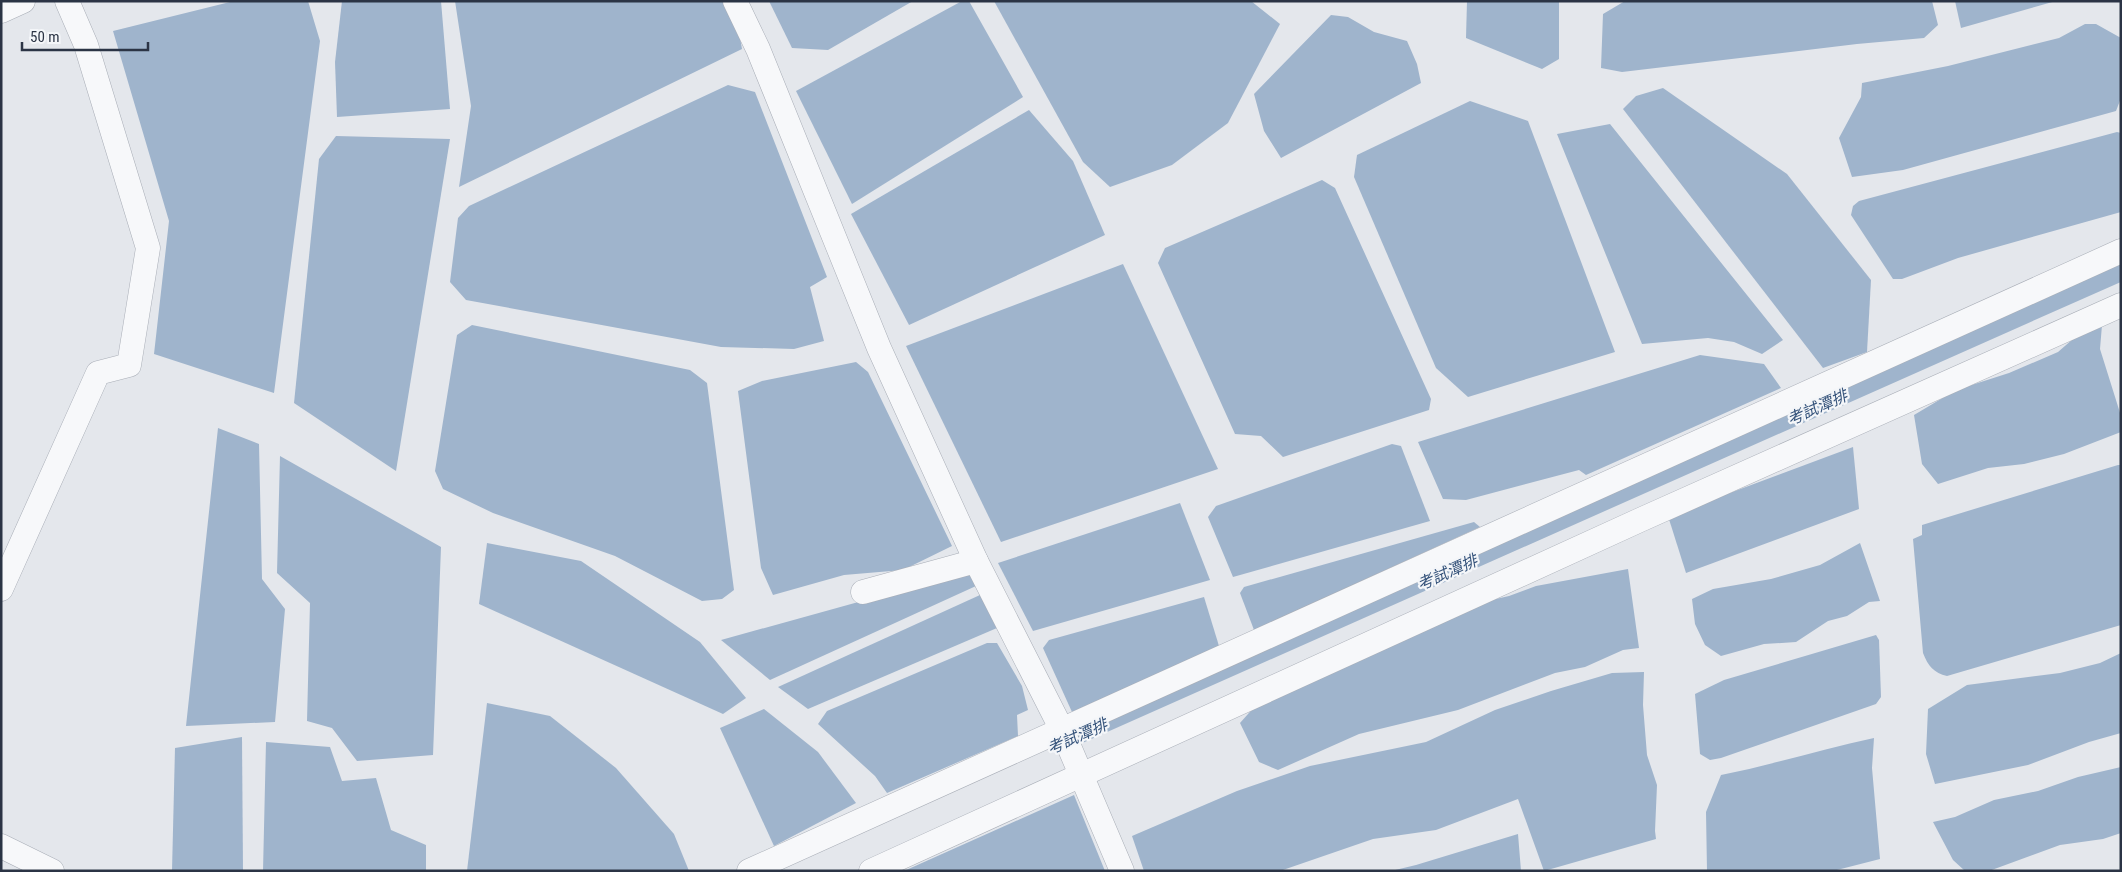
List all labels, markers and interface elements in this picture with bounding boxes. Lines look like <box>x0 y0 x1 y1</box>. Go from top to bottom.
scale bar <box>22 20 149 52</box>
text: 50 m <box>30 28 60 46</box>
water label: 考試潭排 <box>1784 385 1852 429</box>
water label: 考試潭排 <box>1414 550 1482 594</box>
water label: 考試潭排 <box>1044 714 1112 758</box>

